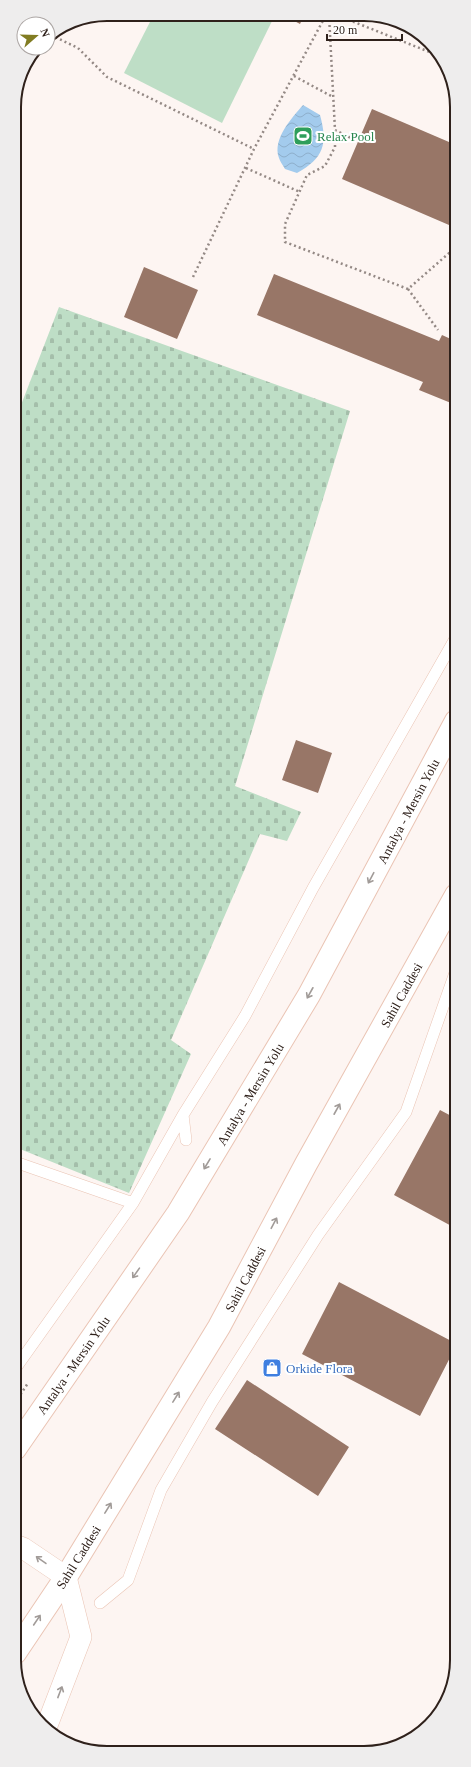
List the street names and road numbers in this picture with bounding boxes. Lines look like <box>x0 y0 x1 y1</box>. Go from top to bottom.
street label: Antalya - Mersin Yolu <box>375 756 443 866</box>
street label: Sahil Caddesi <box>377 960 426 1030</box>
street label: Antalya - Mersin Yolu <box>214 1040 287 1148</box>
street label: Sahil Caddesi <box>222 1244 269 1314</box>
street label: Antalya - Mersin Yolu <box>34 1313 113 1417</box>
street label: Sahil Caddesi <box>53 1522 104 1592</box>

